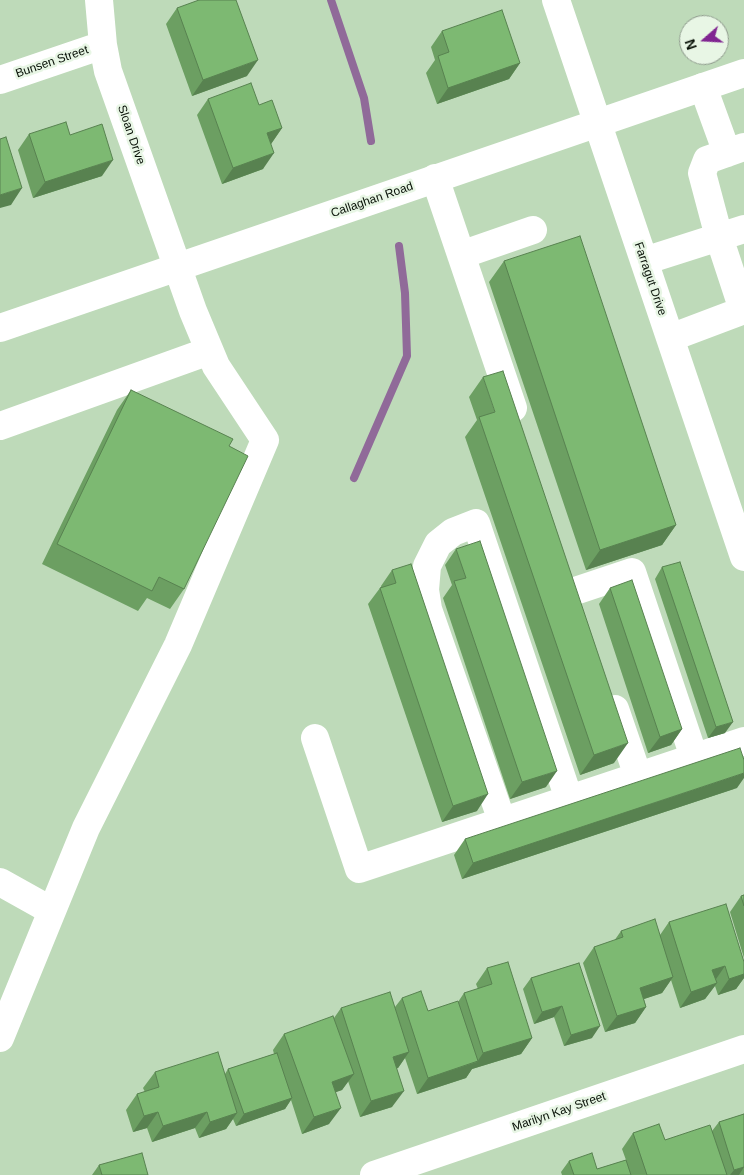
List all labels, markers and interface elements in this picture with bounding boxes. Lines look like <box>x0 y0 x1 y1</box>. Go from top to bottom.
north arrow <box>679 15 729 65</box>
text: N <box>682 37 700 52</box>
street label: Bunsen Street <box>14 43 90 81</box>
street label: Sloan Drive <box>114 103 148 167</box>
street label: Callaghan Road <box>329 179 415 221</box>
street label: Farragut Drive <box>631 240 669 318</box>
street label: Marilyn Kay Street <box>510 1089 608 1135</box>

